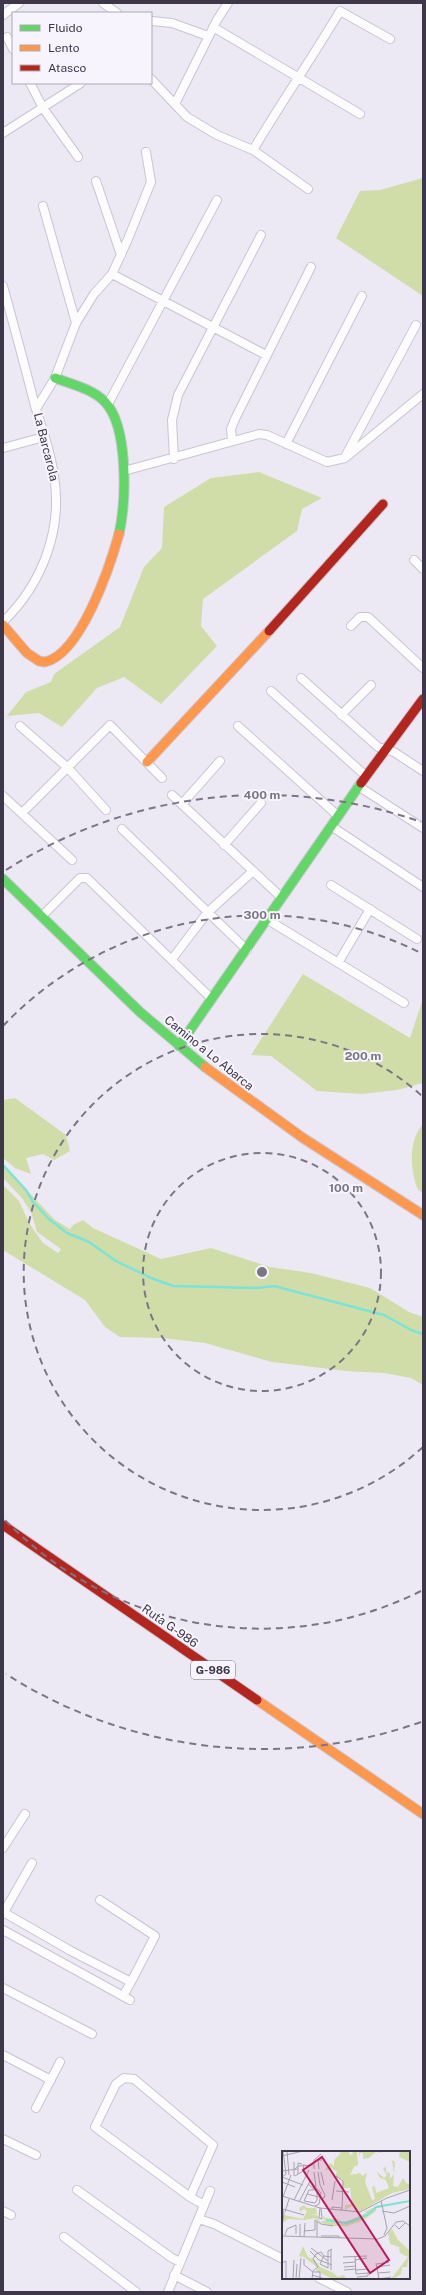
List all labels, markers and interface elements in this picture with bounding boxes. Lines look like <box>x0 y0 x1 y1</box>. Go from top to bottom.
legend <box>12 12 152 84</box>
text: Fluido <box>48 21 83 35</box>
text: Lento <box>48 41 80 55</box>
text: Atasco <box>48 61 87 75</box>
street label: La Barcarola <box>31 411 61 483</box>
text: 400 m <box>244 788 281 802</box>
text: 300 m <box>244 908 281 922</box>
street label: Camino a Lo Abarca <box>162 1013 256 1093</box>
text: 200 m <box>345 1049 381 1063</box>
text: 100 m <box>329 1181 363 1195</box>
centre of rings <box>255 1265 269 1279</box>
street label: Ruta G-986 <box>139 1602 201 1650</box>
road number: G-986 <box>191 1661 235 1679</box>
inset map <box>282 2151 410 2279</box>

